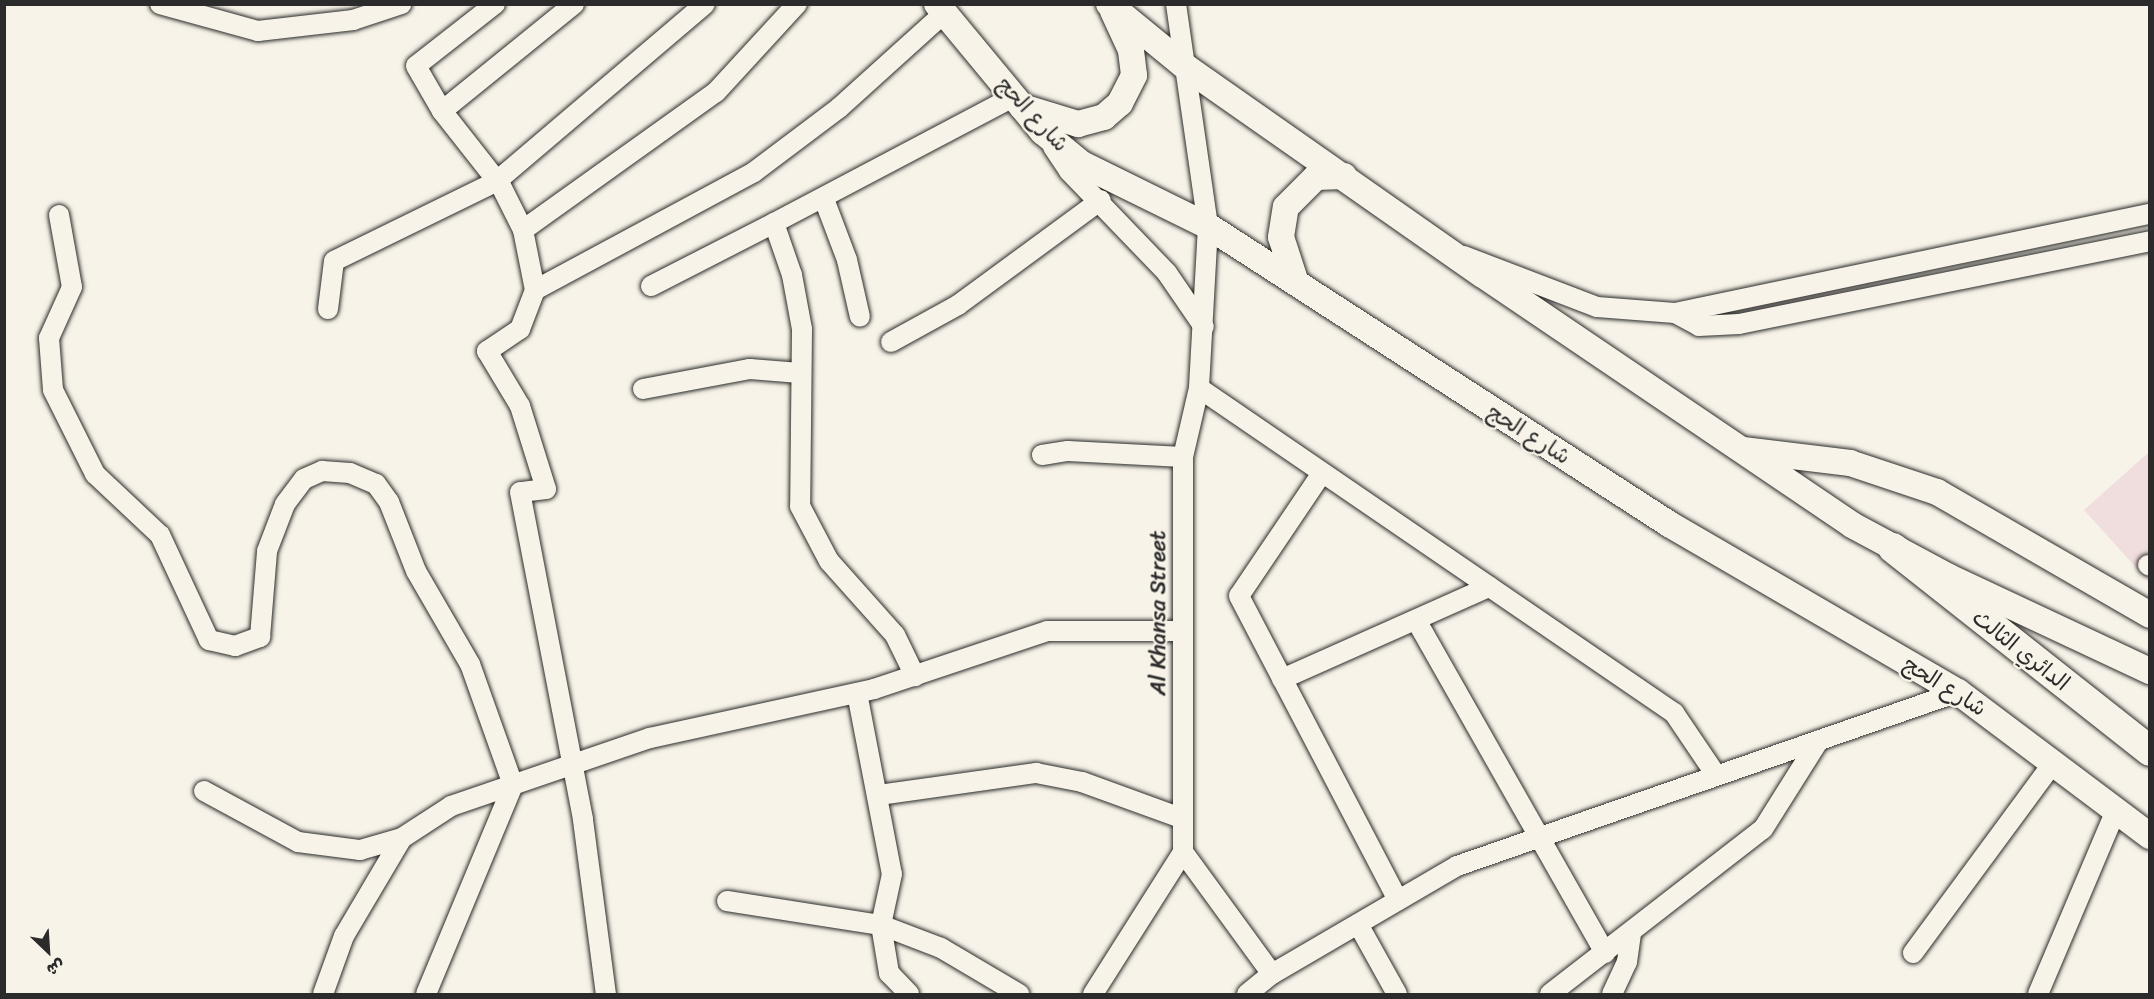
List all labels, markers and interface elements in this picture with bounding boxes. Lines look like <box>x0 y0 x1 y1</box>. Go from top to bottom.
street label: شارع الحج <box>992 71 1074 157</box>
street label: شارع الحج <box>1483 398 1575 470</box>
street label: Al Khansa Street <box>1145 531 1171 695</box>
street label: الدائري الثالث <box>1967 604 2075 696</box>
street label: شارع الحج <box>1899 650 1991 722</box>
north arrow <box>18 921 78 981</box>
text: ش <box>42 951 70 985</box>

